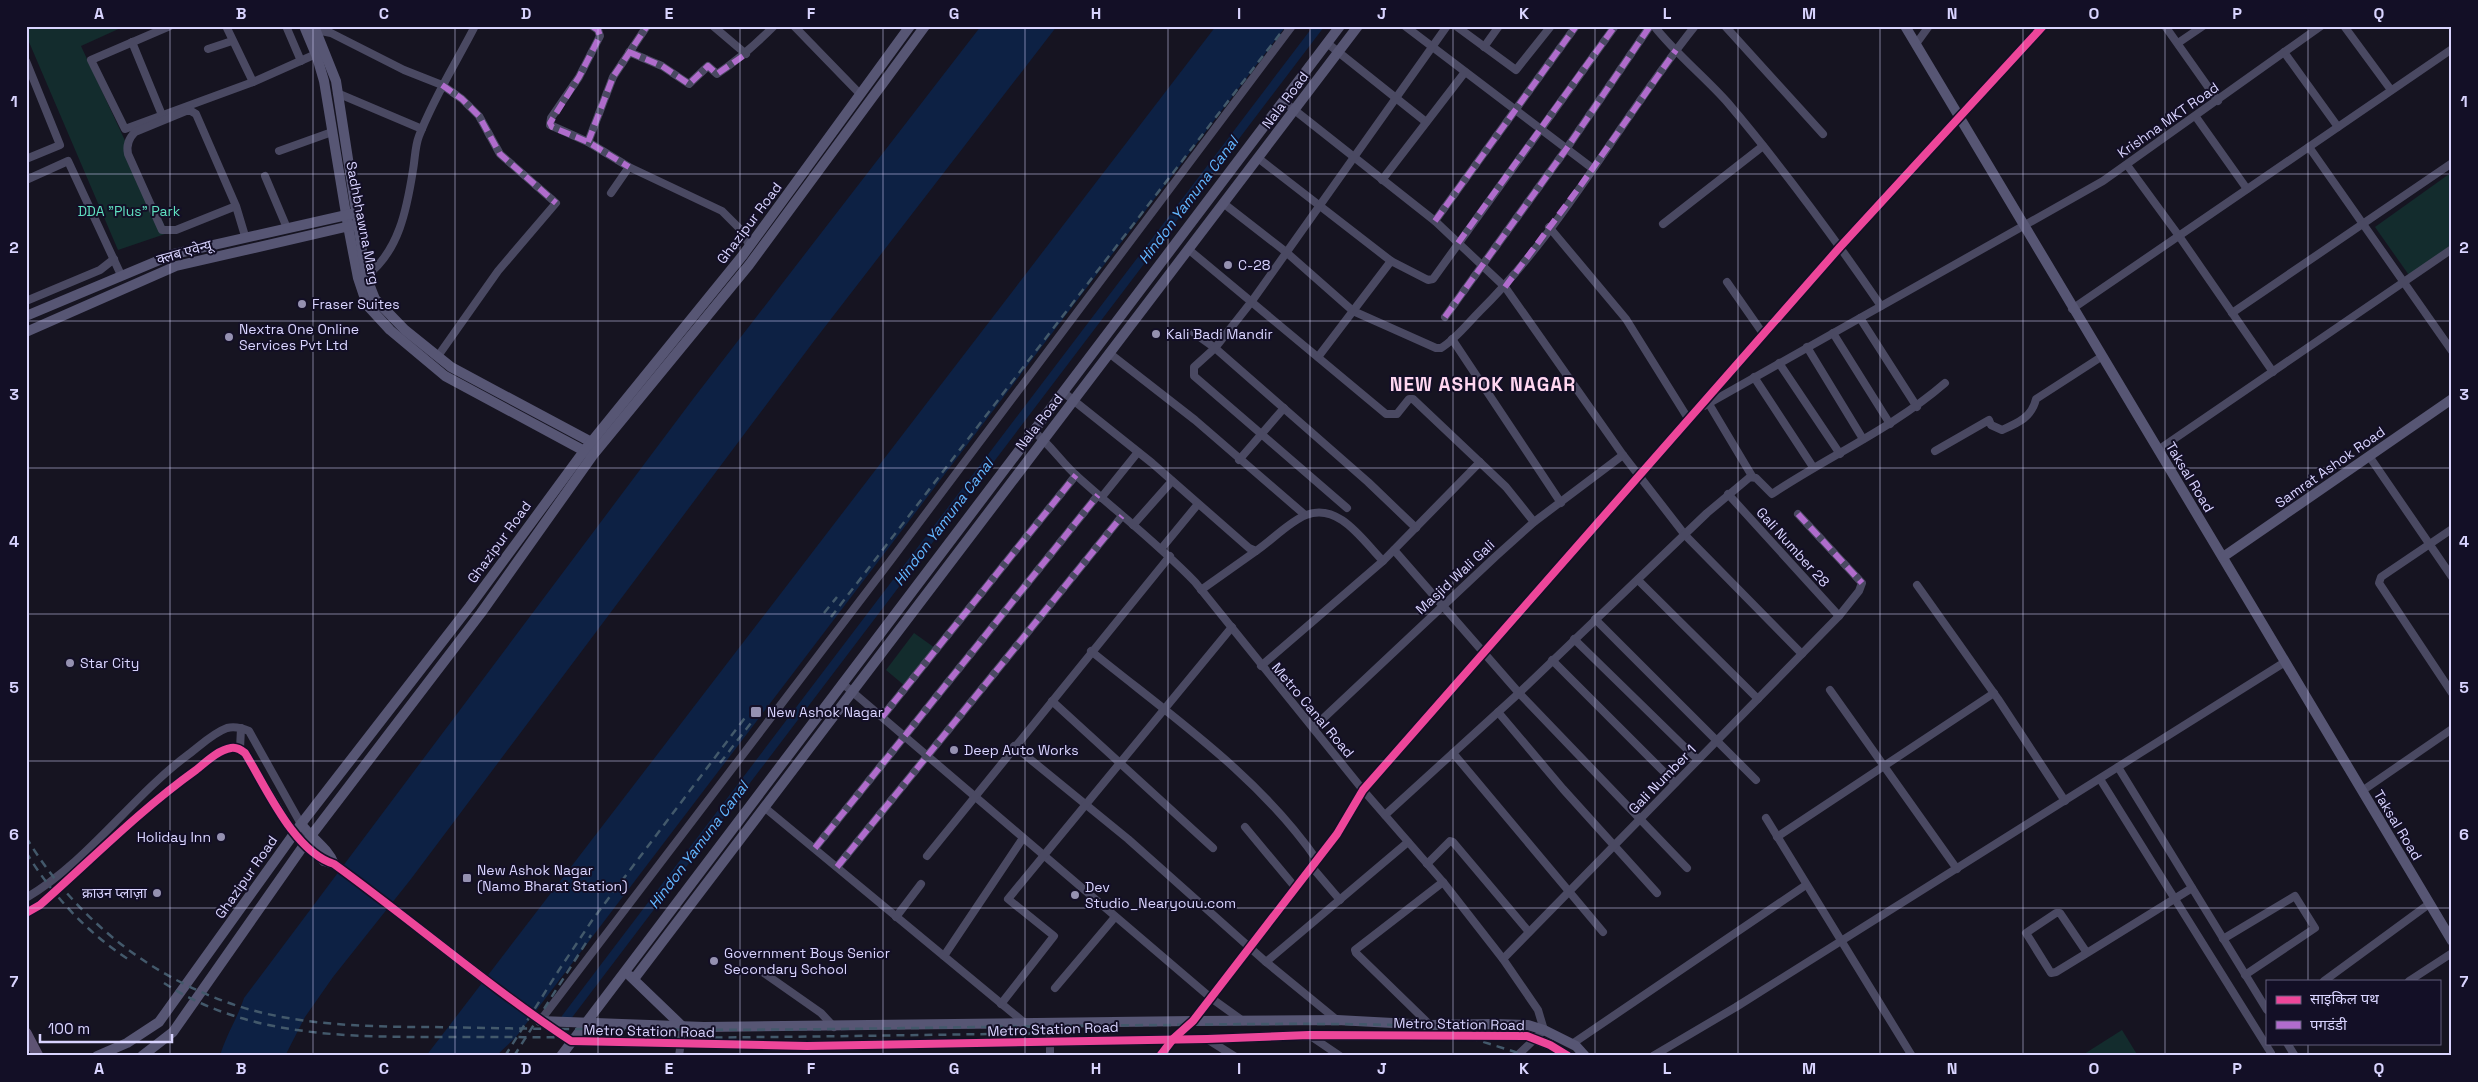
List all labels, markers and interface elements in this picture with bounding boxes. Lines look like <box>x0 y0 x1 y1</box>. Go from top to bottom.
text: A <box>94 3 104 24</box>
text: B <box>236 3 246 24</box>
text: C <box>379 3 389 24</box>
text: D <box>521 3 531 24</box>
text: E <box>665 3 674 24</box>
text: F <box>807 3 816 24</box>
text: G <box>949 3 959 24</box>
text: H <box>1091 3 1101 24</box>
text: I <box>1237 3 1241 24</box>
text: J <box>1377 3 1387 24</box>
text: K <box>1519 3 1529 24</box>
text: L <box>1663 3 1672 24</box>
text: M <box>1802 3 1816 24</box>
text: N <box>1947 3 1957 24</box>
text: O <box>2089 3 2100 24</box>
text: P <box>2232 3 2242 24</box>
text: Q <box>2374 3 2385 24</box>
street label: Nala Road <box>1258 68 1312 132</box>
street label: Krishna MKT Road <box>2114 78 2222 162</box>
text: 1 <box>10 91 18 112</box>
text: 1 <box>2460 91 2468 112</box>
water label: Hindon Yamuna Canal <box>1134 131 1243 267</box>
street label: Sadhbhawna Marg <box>342 160 384 286</box>
street label: Ghazipur Road <box>712 179 786 267</box>
park label: DDA "Plus" Park <box>78 202 181 220</box>
street label: क्लब एवेन्यू <box>154 235 216 269</box>
text: 2 <box>9 237 19 258</box>
text: 2 <box>2459 237 2469 258</box>
place label: C-28 <box>1238 256 1271 274</box>
marker: C-28 <box>1222 259 1234 271</box>
place label: Fraser Suites <box>312 295 400 313</box>
marker: Fraser Suites <box>296 298 308 310</box>
place label: Nextra One Online Services Pvt Ltd <box>239 320 359 354</box>
place label: Kali Badi Mandir <box>1166 325 1273 343</box>
marker: Kali Badi Mandir <box>1150 328 1162 340</box>
marker: Nextra One Online Services Pvt Ltd <box>223 331 235 343</box>
district label: NEW ASHOK NAGAR <box>1390 372 1576 397</box>
text: 3 <box>9 384 19 405</box>
text: 3 <box>2459 384 2469 405</box>
street label: Nala Road <box>1011 390 1067 454</box>
street label: Samrat Ashok Road <box>2272 422 2388 512</box>
street label: Taksal Road <box>2162 438 2218 516</box>
water label: Hindon Yamuna Canal <box>889 453 998 589</box>
street label: Ghazipur Road <box>463 497 535 587</box>
street label: Gali Number 28 <box>1753 503 1834 591</box>
text: 4 <box>9 531 19 552</box>
text: 4 <box>2459 531 2469 552</box>
street label: Masjid Wali Gali <box>1412 536 1498 618</box>
place label: Star City <box>80 654 139 672</box>
marker: Star City <box>64 657 76 669</box>
street label: Metro Canal Road <box>1268 659 1358 761</box>
text: 5 <box>9 677 19 698</box>
text: 5 <box>2459 677 2469 698</box>
place label: New Ashok Nagar <box>767 703 883 721</box>
marker: New Ashok Nagar <box>749 705 763 719</box>
street label: Gali Number 1 <box>1624 740 1700 818</box>
place label: Deep Auto Works <box>964 741 1079 759</box>
marker: Deep Auto Works <box>948 744 960 756</box>
water label: Hindon Yamuna Canal <box>644 776 753 912</box>
street label: Taksal Road <box>2370 786 2426 864</box>
text: 6 <box>9 824 19 845</box>
text: 6 <box>2459 824 2469 845</box>
place label: Holiday Inn <box>137 828 211 846</box>
marker: Holiday Inn <box>215 831 227 843</box>
street label: Ghazipur Road <box>211 832 281 922</box>
place label: New Ashok Nagar (Namo Bharat Station) <box>477 861 627 895</box>
marker: New Ashok Nagar (Namo Bharat Station) <box>461 872 473 884</box>
place label: Dev Studio_Nearyouu.com <box>1085 878 1236 912</box>
place label: क्राउन प्लाज़ा <box>82 884 147 902</box>
marker: क्राउन प्लाज़ा <box>151 887 163 899</box>
marker: Dev Studio_Nearyouu.com <box>1069 889 1081 901</box>
place label: Government Boys Senior Secondary School <box>724 944 890 978</box>
marker: Government Boys Senior Secondary School <box>708 955 720 967</box>
text: 7 <box>10 971 19 992</box>
text: 7 <box>2460 971 2469 992</box>
legend <box>2266 980 2440 1044</box>
text: साइकिल पथ <box>2310 989 2379 1008</box>
scale bar <box>40 1012 172 1044</box>
street label: Metro Station Road <box>1393 1014 1525 1034</box>
text: पगडंडी <box>2310 1015 2348 1034</box>
street label: Metro Station Road <box>987 1018 1119 1040</box>
text: 100 m <box>48 1019 90 1038</box>
street label: Metro Station Road <box>583 1021 715 1041</box>
text: A <box>94 1058 104 1079</box>
text: B <box>236 1058 246 1079</box>
text: C <box>379 1058 389 1079</box>
text: D <box>521 1058 531 1079</box>
text: E <box>665 1058 674 1079</box>
text: F <box>807 1058 816 1079</box>
text: G <box>949 1058 959 1079</box>
text: H <box>1091 1058 1101 1079</box>
text: I <box>1237 1058 1241 1079</box>
text: J <box>1377 1058 1387 1079</box>
text: K <box>1519 1058 1529 1079</box>
text: L <box>1663 1058 1672 1079</box>
text: M <box>1802 1058 1816 1079</box>
text: N <box>1947 1058 1957 1079</box>
text: O <box>2089 1058 2100 1079</box>
text: P <box>2232 1058 2242 1079</box>
text: Q <box>2374 1058 2385 1079</box>

